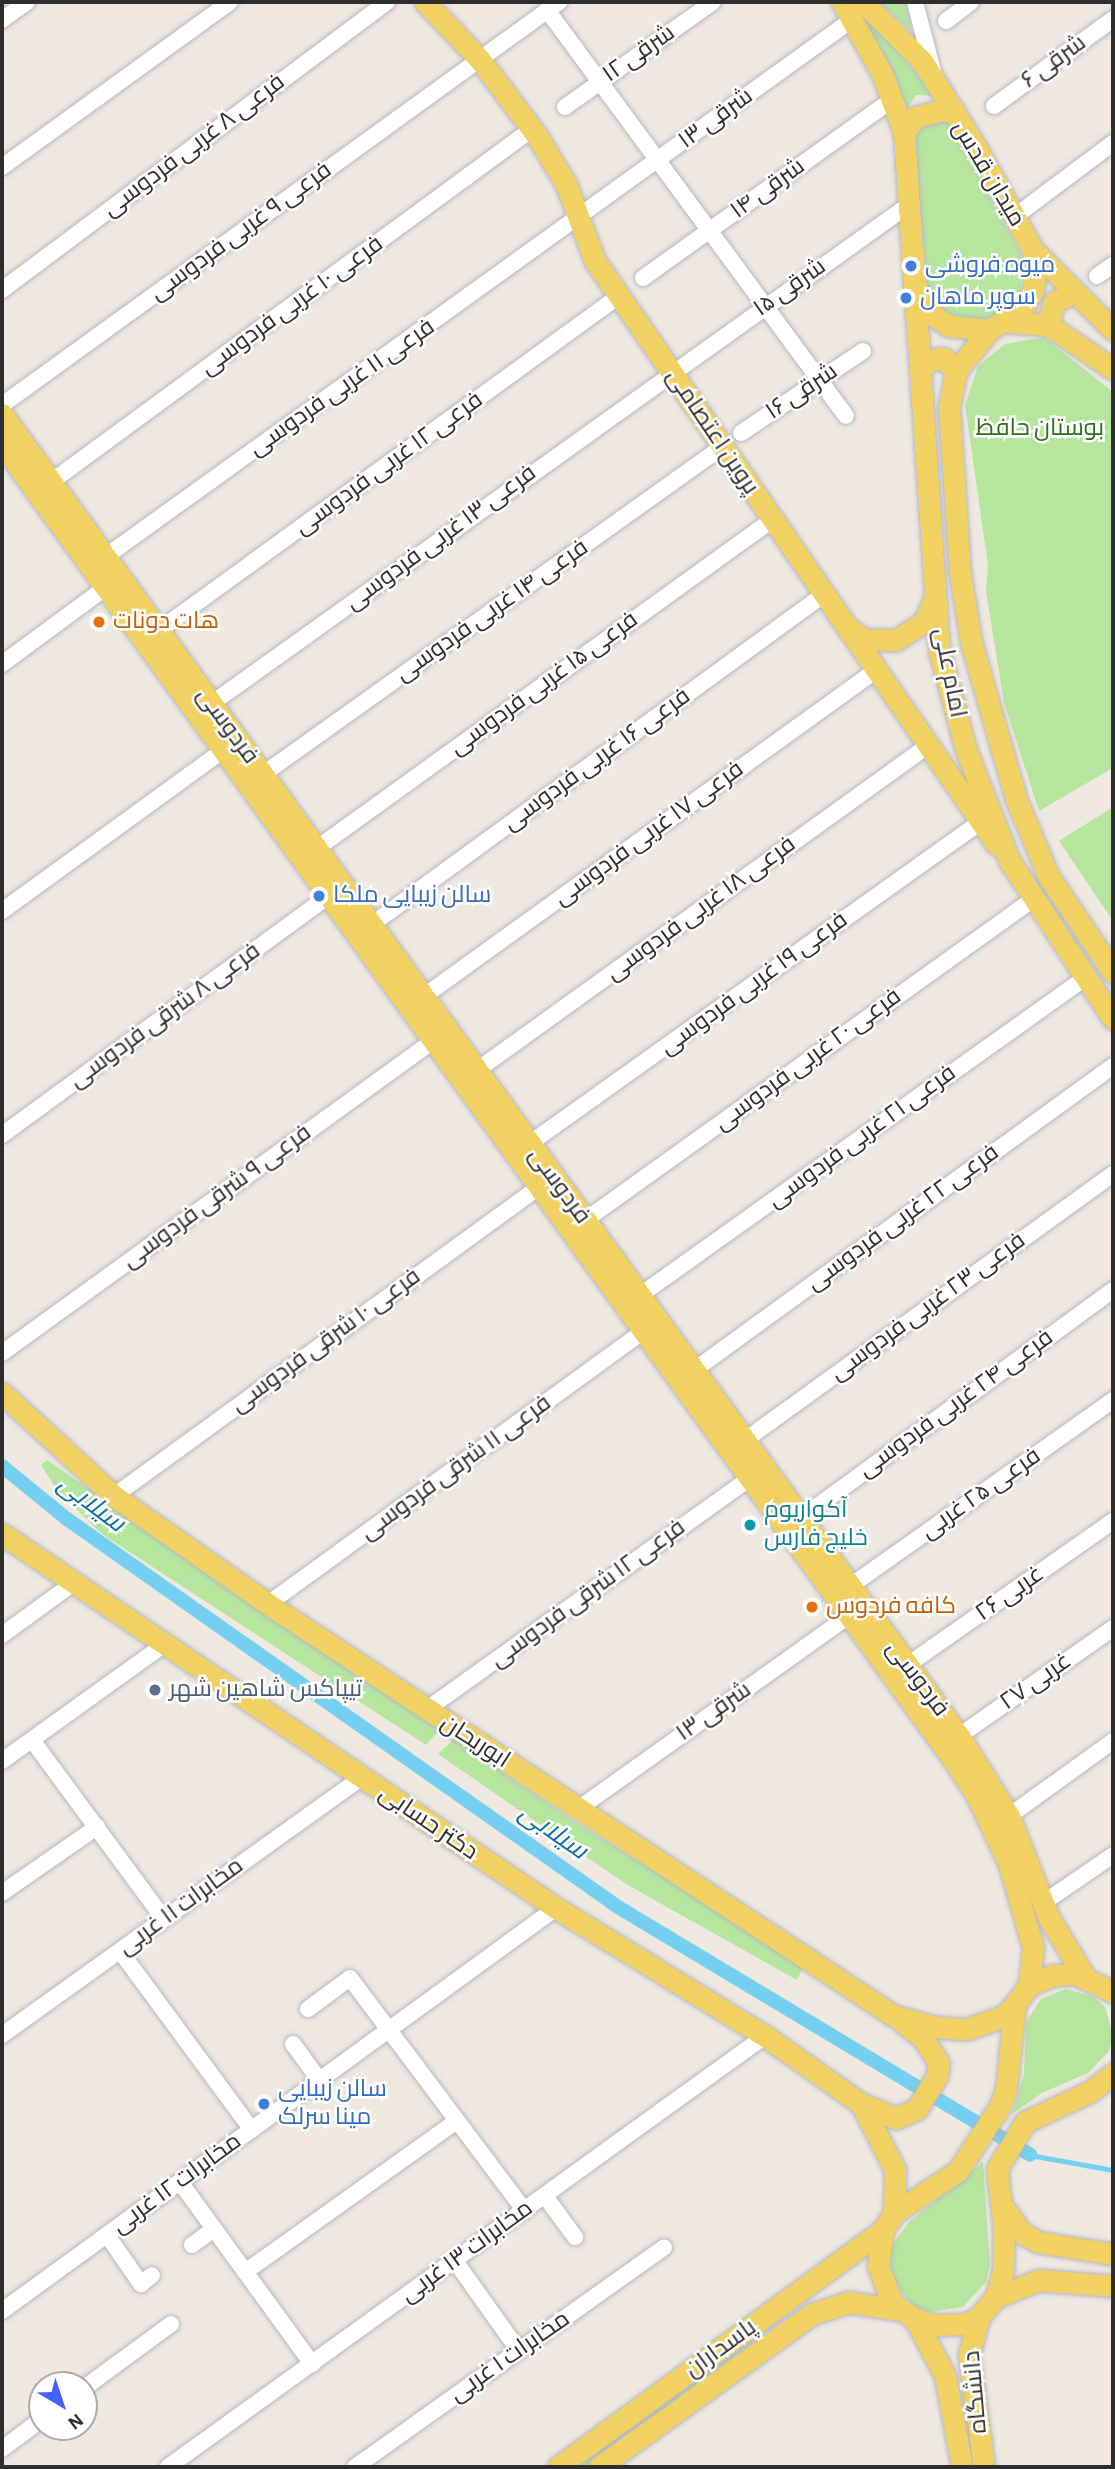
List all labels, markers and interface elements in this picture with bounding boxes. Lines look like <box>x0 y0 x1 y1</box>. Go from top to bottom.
street label: ۱۲ شرقی <box>597 19 681 89</box>
street label: ۶ شرقی <box>1016 29 1092 95</box>
street label: فرعی ۸ غربی فردوسی <box>97 68 291 224</box>
street label: ۱۳ شرقی <box>673 82 759 156</box>
street label: میدان قدس <box>945 116 1031 232</box>
street label: ۱۴ شرقی <box>725 152 811 226</box>
street label: فرعی ۹ غربی فردوسی <box>144 156 338 308</box>
street label: فرعی ۱۰ غربی فردوسی <box>195 230 389 382</box>
place label: میوه فروشی <box>925 252 1055 280</box>
street label: ۱۵ شرقی <box>748 253 832 323</box>
marker: میوه فروشی <box>903 258 919 274</box>
place label: سوپر ماهان <box>920 284 1036 312</box>
marker: سوپر ماهان <box>898 290 914 306</box>
street label: فرعی ۱۱ غربی فردوسی <box>243 313 441 463</box>
street label: ۱۶ شرقی <box>761 358 843 426</box>
street label: پروین اعتصامی <box>659 364 765 500</box>
street label: فرعی ۱۲ غربی فردوسی <box>289 386 489 542</box>
park label: بوستان حافظ <box>976 415 1104 443</box>
street label: فرعی ۱۳ غربی فردوسی <box>340 459 542 617</box>
street label: فرعی ۱۴ غربی فردوسی <box>390 534 594 688</box>
street label: فرعی ۱۵ غربی فردوسی <box>444 606 644 762</box>
place label: هات دونات <box>113 608 219 636</box>
marker: هات دونات <box>91 614 107 630</box>
street label: امام علی <box>926 626 972 720</box>
street label: فردوسی <box>190 682 264 770</box>
street label: فرعی ۱۶ غربی فردوسی <box>498 682 696 838</box>
street label: فرعی ۱۷ غربی فردوسی <box>548 755 750 913</box>
street label: فرعی ۱۸ غربی فردوسی <box>600 830 802 988</box>
place label: سالن زیبایی ملکا <box>333 882 491 910</box>
marker: سالن زیبایی ملکا <box>311 888 327 904</box>
street label: فرعی ۱۹ غربی فردوسی <box>654 906 854 1062</box>
street label: فرعی ۸ شرقی فردوسی <box>64 937 266 1095</box>
street label: فرعی ۲۰ غربی فردوسی <box>709 982 907 1138</box>
street label: فرعی ۲۱ غربی فردوسی <box>762 1059 962 1215</box>
street label: فرعی ۹ شرقی فردوسی <box>117 1119 317 1275</box>
street label: فرعی ۲۲ غربی فردوسی <box>801 1138 1005 1298</box>
street label: فردوسی <box>522 1142 596 1230</box>
street label: فرعی ۲۳ غربی فردوسی <box>825 1226 1031 1388</box>
street label: فرعی ۱۰ شرقی فردوسی <box>225 1262 427 1420</box>
street label: فرعی ۲۴ غربی فردوسی <box>853 1324 1059 1484</box>
street label: فرعی ۱۱ شرقی فردوسی <box>355 1389 557 1547</box>
street label: فرعی ۲۵ غربی <box>915 1442 1047 1546</box>
water label: سیلابی <box>51 1469 131 1539</box>
place label: آکواریوم خلیج فارس <box>764 1497 868 1553</box>
street label: فرعی ۱۲ شرقی فردوسی <box>485 1513 691 1675</box>
marker: آکواریوم خلیج فارس <box>742 1517 758 1533</box>
street label: ۲۶ غربی <box>970 1560 1050 1628</box>
place label: کافه فردوس <box>826 1593 956 1621</box>
marker: کافه فردوس <box>804 1599 820 1615</box>
street label: فردوسی <box>879 1635 955 1723</box>
street label: ۲۷ غربی <box>995 1647 1077 1717</box>
place label: تیپاکس شاهین شهر <box>169 1676 362 1704</box>
street label: ۱۳ شرقی <box>671 1676 757 1748</box>
marker: تیپاکس شاهین شهر <box>147 1682 163 1698</box>
street label: ابوریحان <box>435 1709 515 1775</box>
street label: دکتر حسابی <box>373 1779 483 1867</box>
water label: سیلابی <box>513 1797 593 1867</box>
street label: مخابرات ۱۱ غربی <box>113 1852 249 1962</box>
place label: سالن زیبایی مینا سرلک <box>278 2076 387 2132</box>
marker: سالن زیبایی مینا سرلک <box>256 2096 272 2112</box>
street label: مخابرات ۱۲ غربی <box>107 2127 247 2241</box>
street label: مخابرات ۱۳ غربی <box>395 2194 539 2310</box>
street label: مخابرات ۱ غربی <box>444 2305 576 2409</box>
street label: پاسداران <box>680 2313 762 2385</box>
street label: دانشگاه <box>958 2349 994 2435</box>
north arrow <box>28 2371 98 2441</box>
text: N <box>64 2410 86 2433</box>

